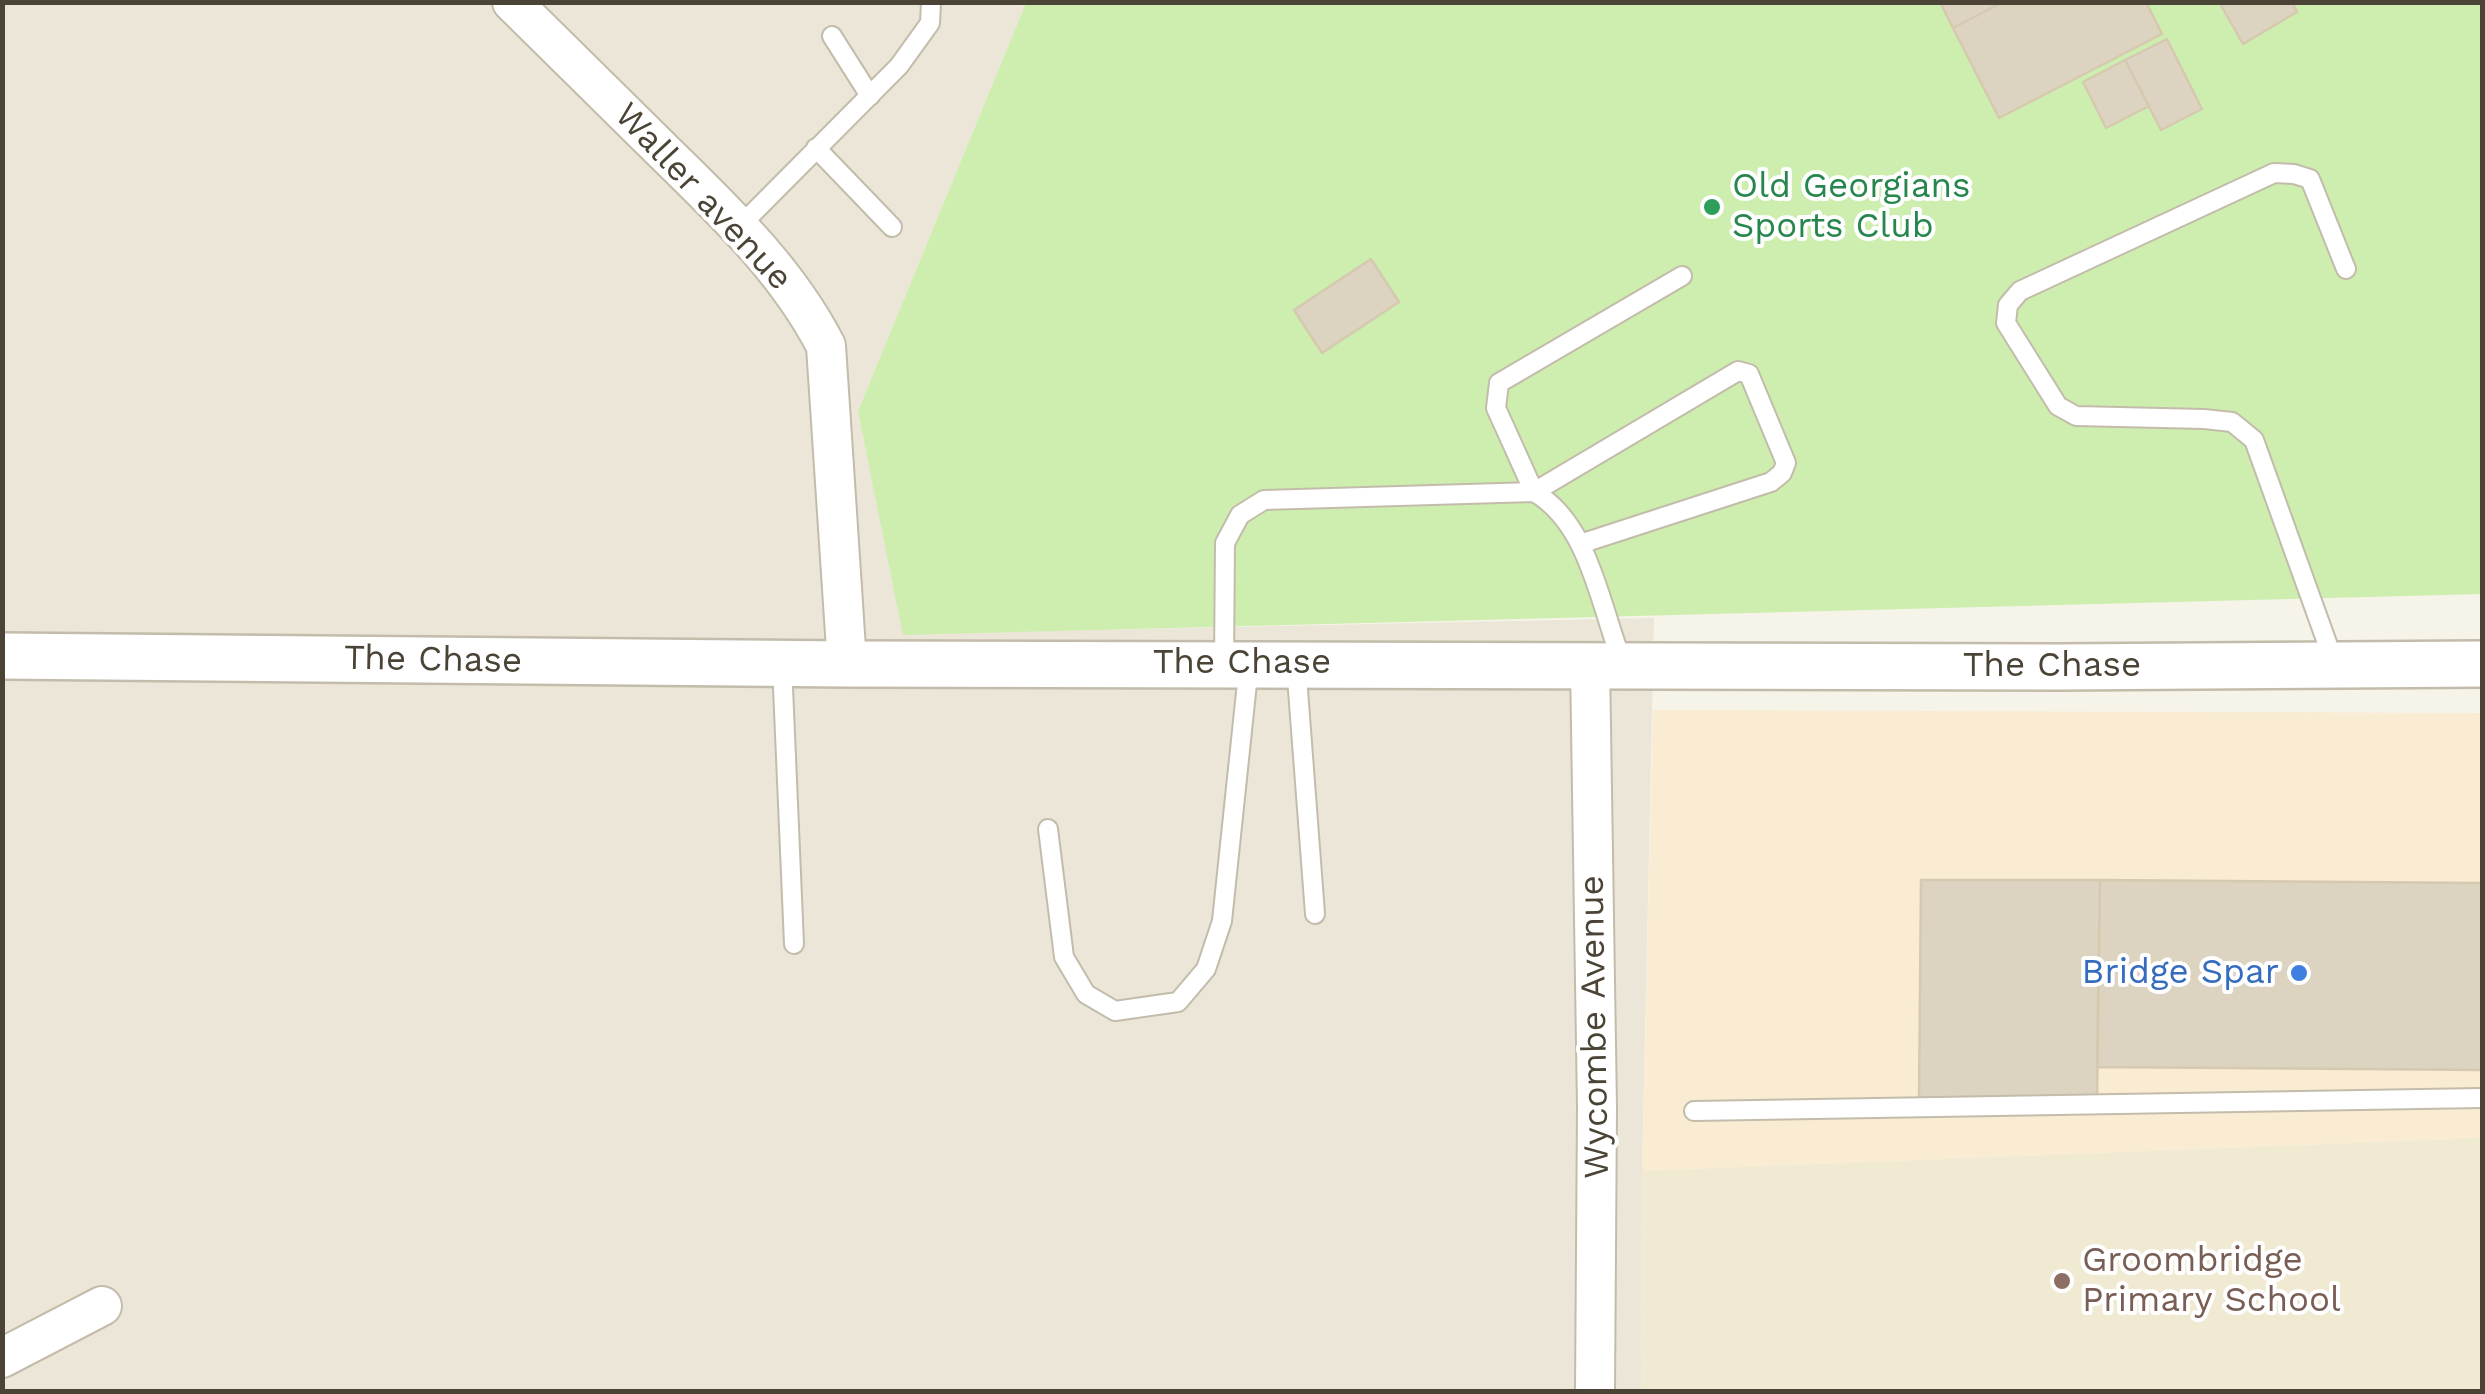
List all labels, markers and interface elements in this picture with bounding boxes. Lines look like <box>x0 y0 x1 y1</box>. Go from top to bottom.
street label: Waller avenue <box>605 95 801 299</box>
place label: Old Georgians Sports Club <box>1732 166 1971 248</box>
marker: Old Georgians Sports Club <box>1701 196 1723 218</box>
street label: The Chase <box>343 637 523 683</box>
street label: The Chase <box>1153 642 1331 684</box>
street label: The Chase <box>1963 645 2141 687</box>
street label: Wycombe Avenue <box>1571 875 1619 1179</box>
place label: Bridge Spar <box>2082 952 2279 994</box>
marker: Bridge Spar <box>2288 962 2310 984</box>
place label: Groombridge Primary School <box>2082 1240 2341 1322</box>
marker: Groombridge Primary School <box>2051 1270 2073 1292</box>

